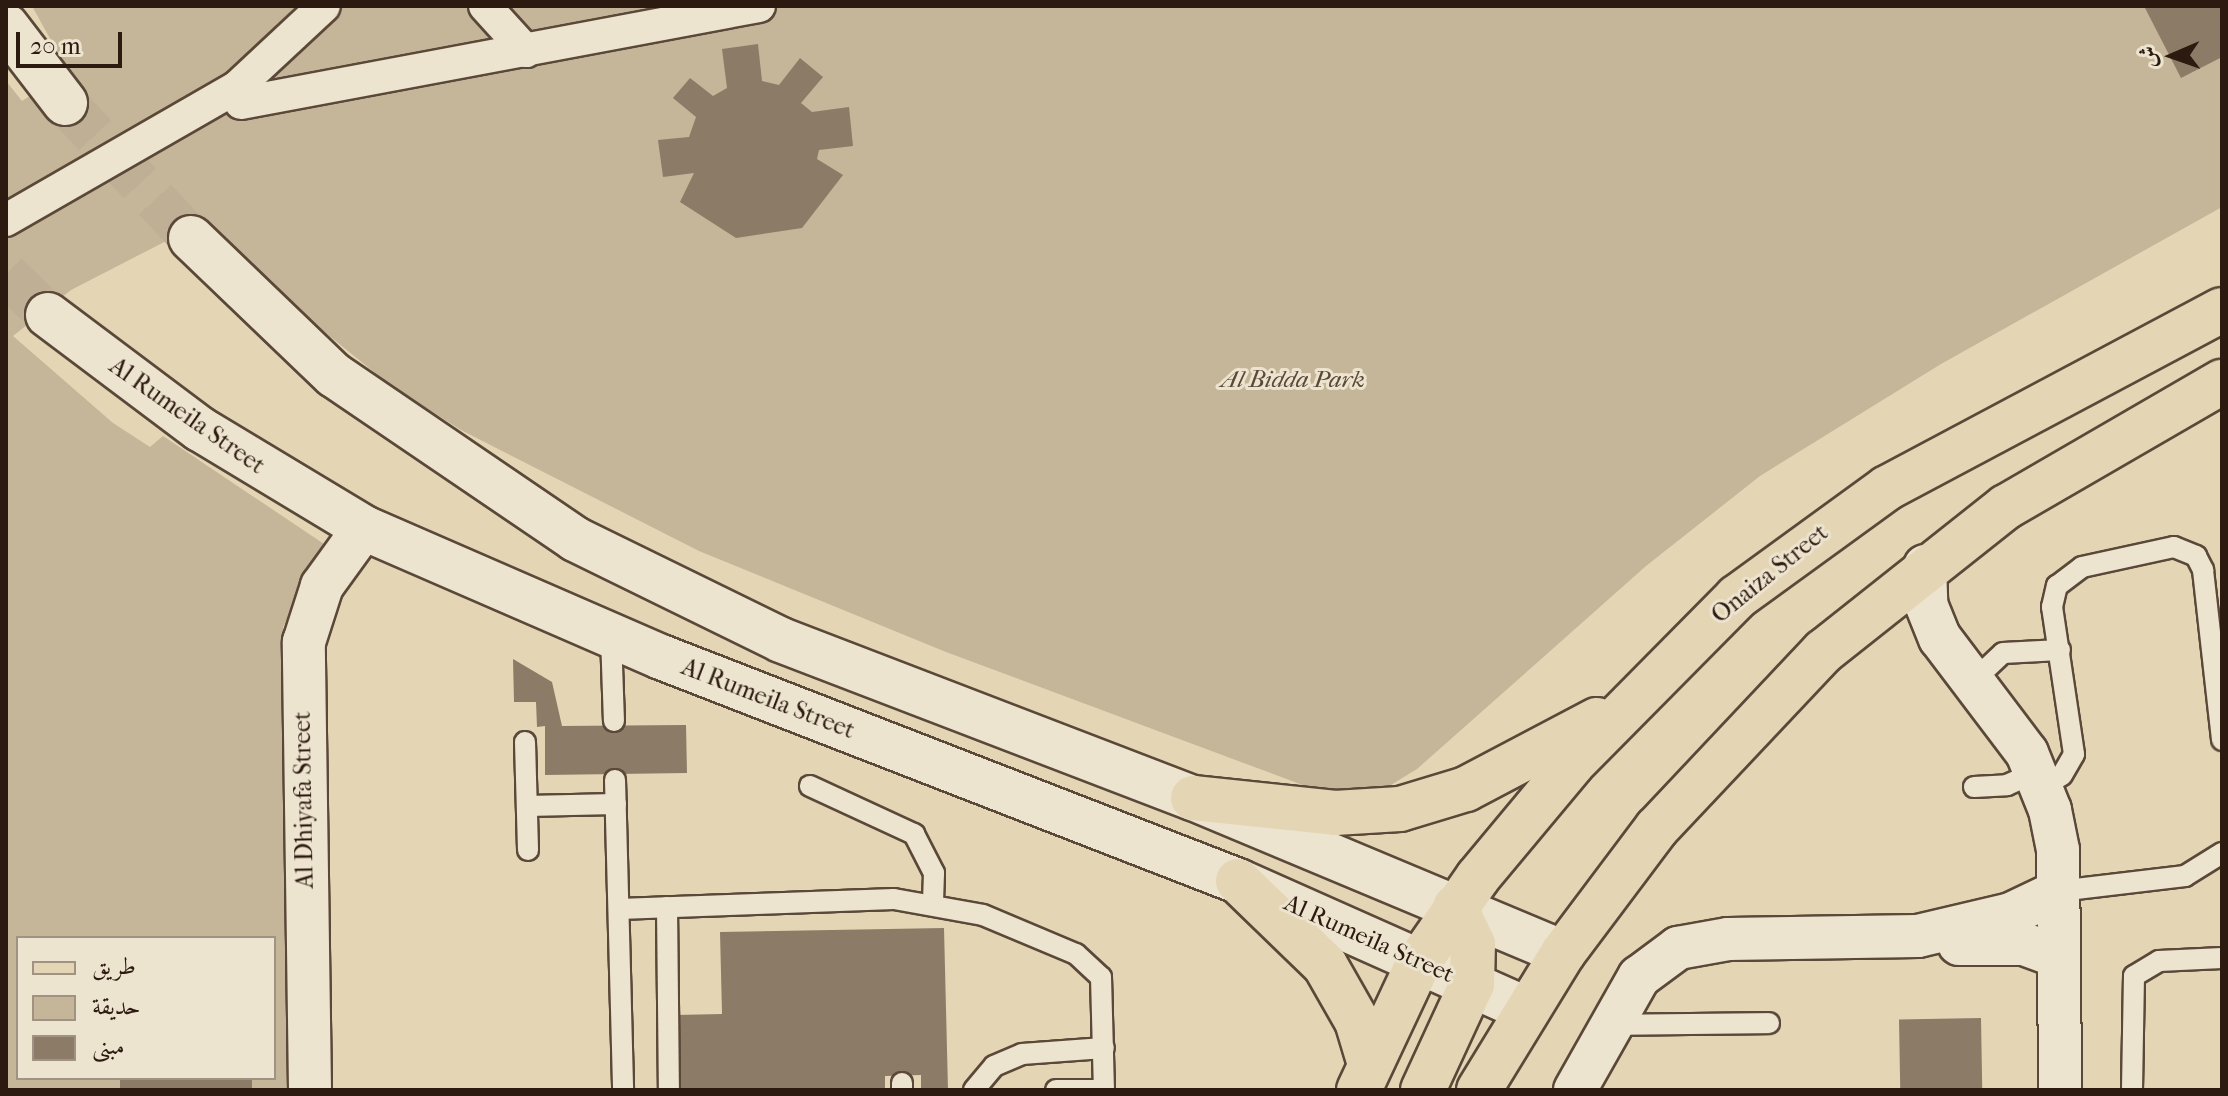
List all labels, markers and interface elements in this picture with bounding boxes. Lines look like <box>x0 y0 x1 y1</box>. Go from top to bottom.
scale bar <box>20 16 126 66</box>
north arrow <box>2132 16 2212 96</box>
text: 20 m <box>30 32 81 60</box>
text: ش <box>2135 45 2161 68</box>
street label: Al Rumeila Street <box>104 352 270 480</box>
park label: Al Bidda Park <box>1221 366 1365 394</box>
street label: Onaiza Street <box>1706 518 1834 630</box>
street label: Al Rumeila Street <box>677 653 859 745</box>
street label: Al Dhiyafa Street <box>288 711 320 889</box>
street label: Al Rumeila Street <box>1280 889 1458 989</box>
legend <box>16 936 276 1080</box>
text: طريق <box>92 952 136 980</box>
text: حديقة <box>92 992 141 1020</box>
text: مبنى <box>92 1032 125 1060</box>

